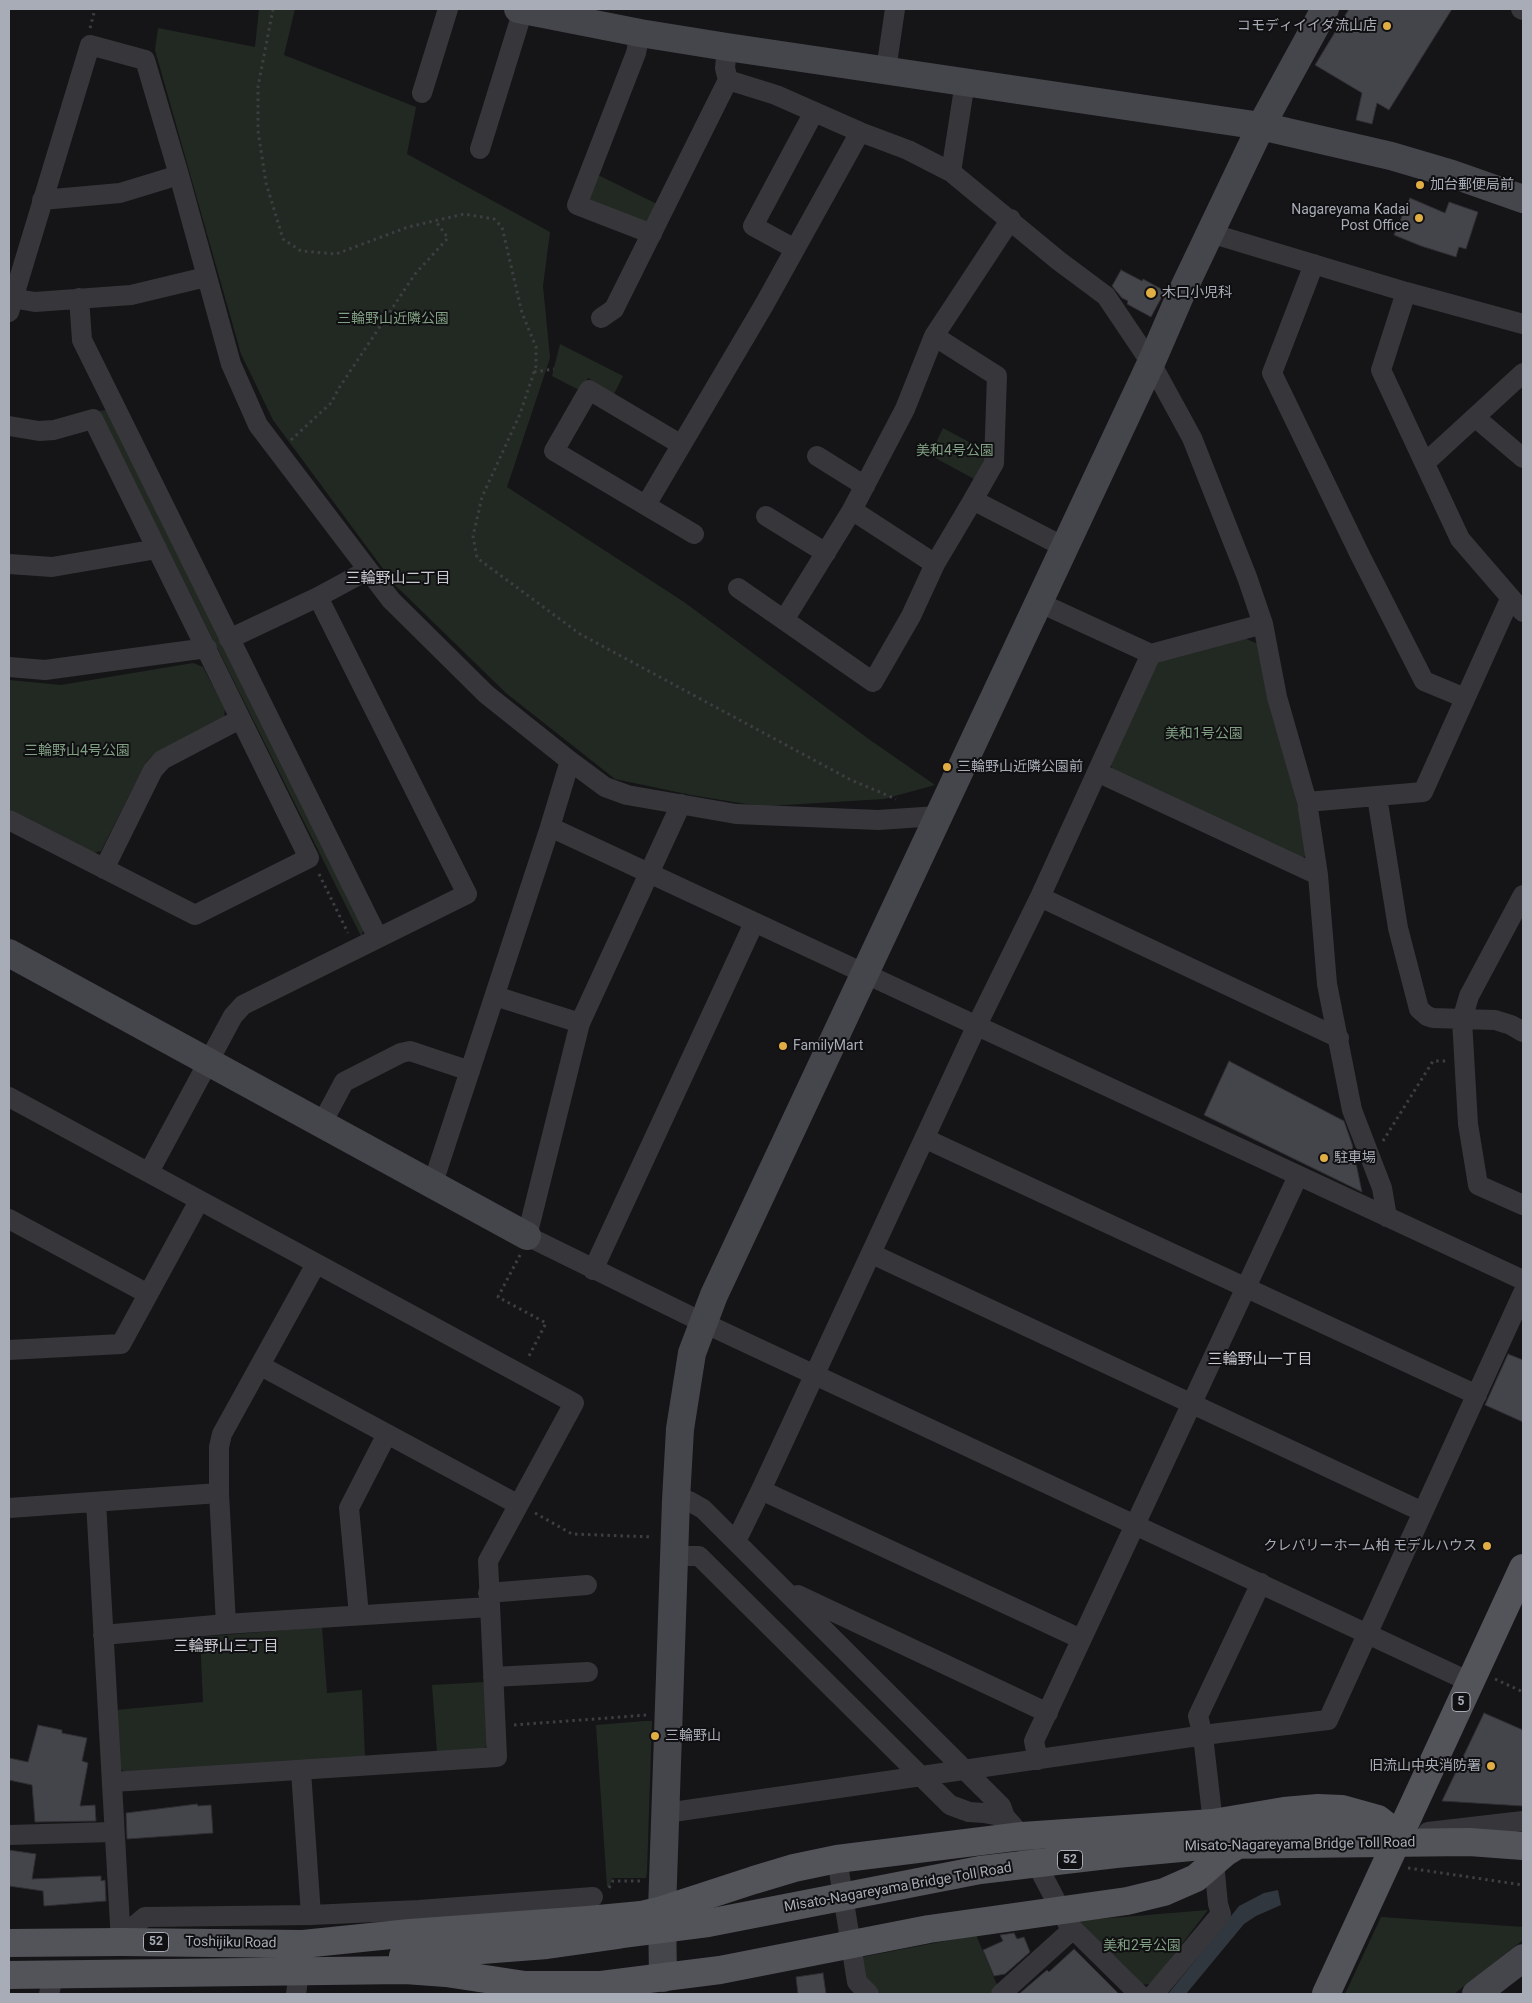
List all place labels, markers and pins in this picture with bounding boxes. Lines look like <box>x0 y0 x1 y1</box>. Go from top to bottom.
place label: コモディイイダ流山店 <box>1237 18 1377 34</box>
marker: コモディイイダ流山店 <box>1381 20 1393 32</box>
place label: 加台郵便局前 <box>1430 177 1514 193</box>
marker: 加台郵便局前 <box>1414 179 1426 191</box>
place label: Nagareyama Kadai Post Office <box>1291 202 1409 234</box>
marker: Nagareyama Kadai Post Office <box>1413 212 1425 224</box>
place label: 木口小児科 <box>1162 285 1232 301</box>
marker: 木口小児科 <box>1144 286 1158 300</box>
place label: 三輪野山近隣公園前 <box>957 759 1083 775</box>
marker: 三輪野山近隣公園前 <box>941 761 953 773</box>
place label: FamilyMart <box>793 1038 863 1054</box>
marker: FamilyMart <box>777 1040 789 1052</box>
place label: 駐車場 <box>1334 1150 1376 1166</box>
marker: 駐車場 <box>1318 1152 1330 1164</box>
place label: クレバリーホーム柏 モデルハウス <box>1264 1538 1477 1554</box>
marker: クレバリーホーム柏 モデルハウス <box>1481 1540 1493 1552</box>
place label: 三輪野山 <box>665 1728 721 1744</box>
marker: 三輪野山 <box>649 1730 661 1742</box>
place label: 旧流山中央消防署 <box>1369 1758 1481 1774</box>
marker: 旧流山中央消防署 <box>1485 1760 1497 1772</box>

